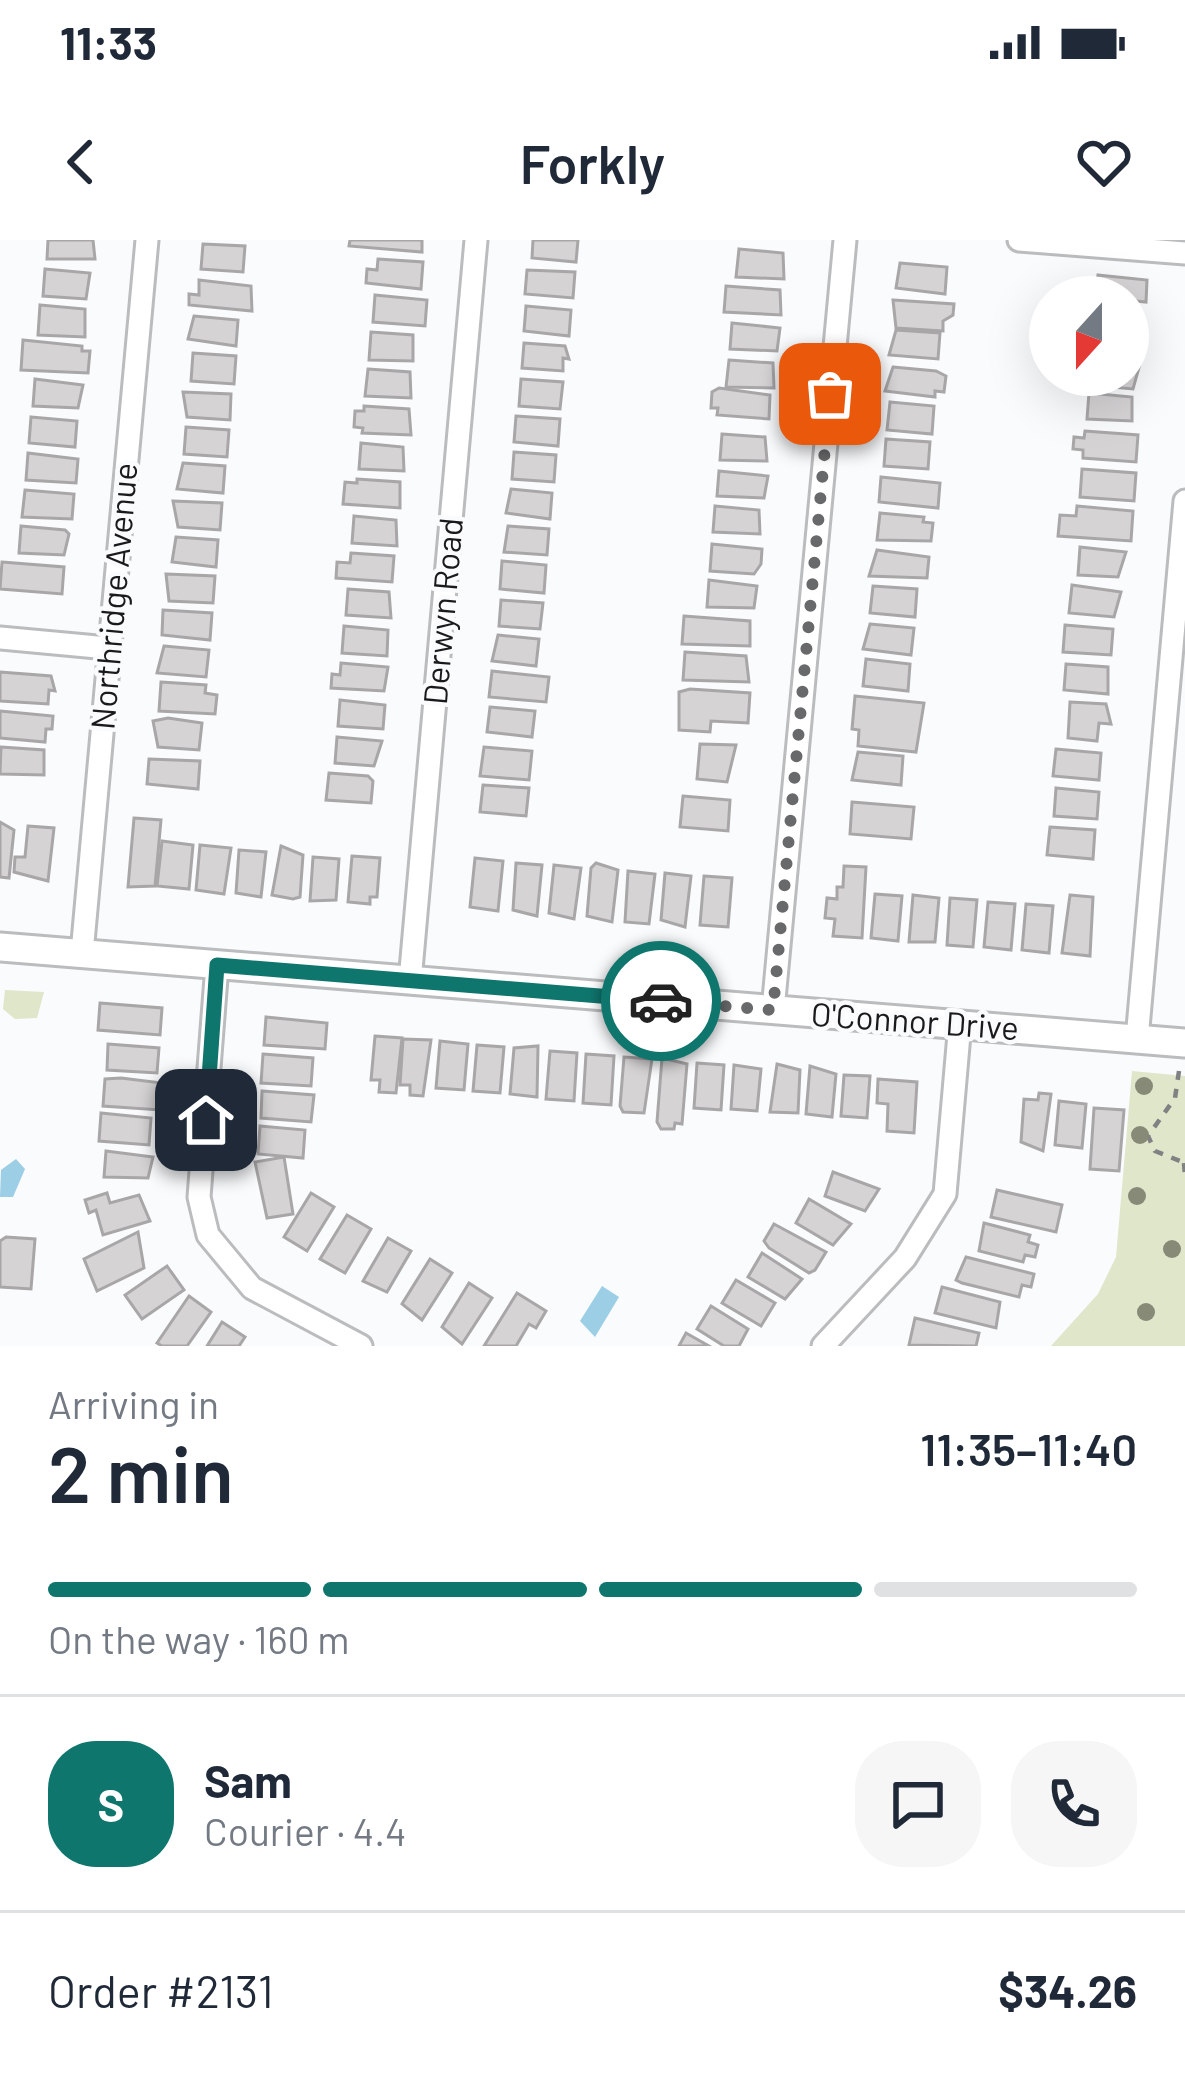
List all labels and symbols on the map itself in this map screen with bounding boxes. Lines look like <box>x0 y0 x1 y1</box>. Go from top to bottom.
north arrow <box>1029 276 1149 396</box>
pin <box>779 343 881 445</box>
street label: Northridge Avenue <box>81 461 145 731</box>
street label: Derwyn Road <box>414 516 470 706</box>
courier <box>601 941 721 1061</box>
street label: O'Connor Drive <box>810 993 1020 1047</box>
pin <box>155 1069 257 1171</box>

